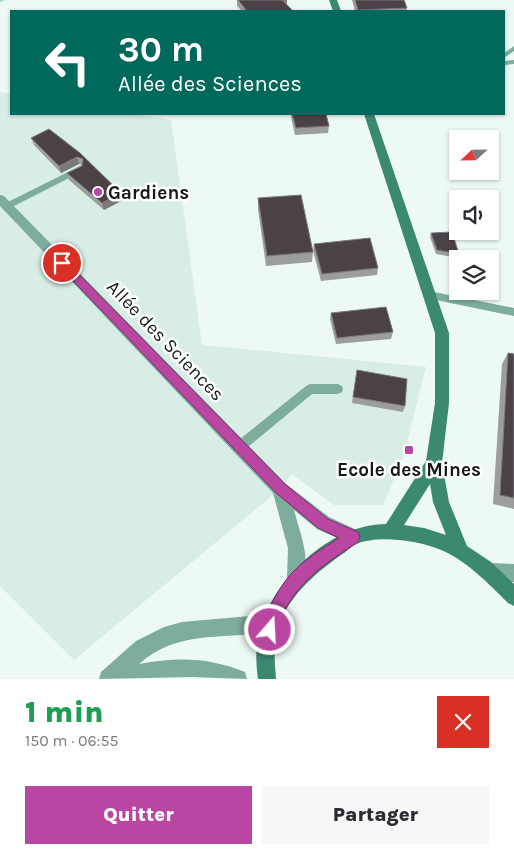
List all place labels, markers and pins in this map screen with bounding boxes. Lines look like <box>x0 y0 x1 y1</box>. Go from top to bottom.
place label: Gardiens <box>108 182 189 204</box>
marker: Gardiens <box>92 186 104 198</box>
pin <box>41 242 83 284</box>
marker: Ecole des Mines <box>403 444 415 456</box>
place label: Ecole des Mines <box>337 459 481 481</box>

